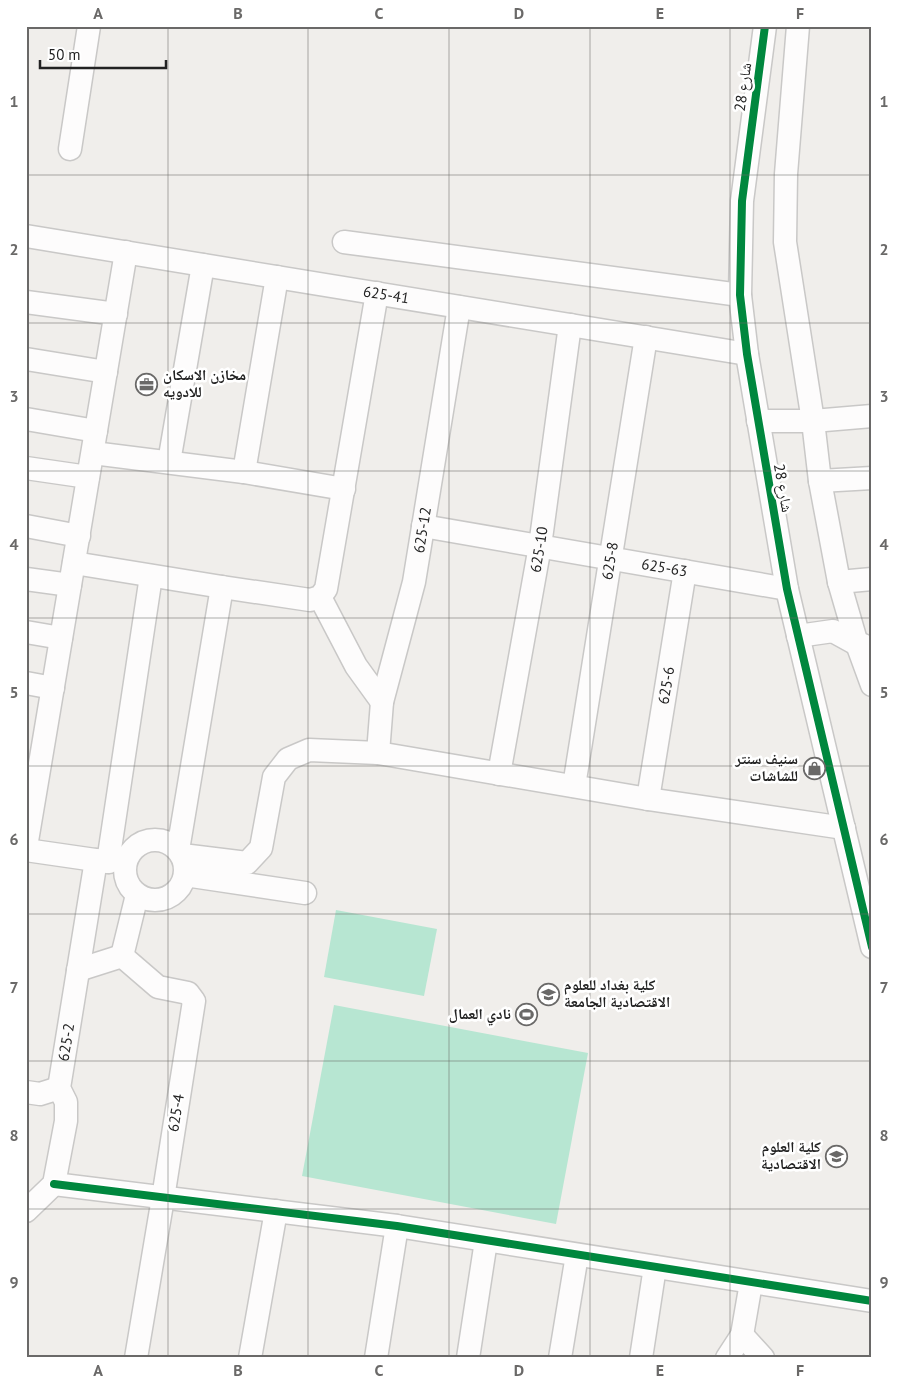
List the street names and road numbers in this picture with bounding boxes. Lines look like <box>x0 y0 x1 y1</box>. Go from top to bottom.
street label: شارع 28 <box>730 61 756 113</box>
street label: 625-41 <box>362 281 411 308</box>
street label: شارع 28 <box>769 462 797 514</box>
street label: 625-12 <box>409 506 435 554</box>
street label: 625-10 <box>525 525 552 574</box>
street label: 625-8 <box>597 540 622 581</box>
street label: 625-63 <box>640 554 689 581</box>
street label: 625-6 <box>653 665 678 706</box>
street label: 625-2 <box>53 1022 78 1063</box>
street label: 625-4 <box>163 1093 188 1133</box>

